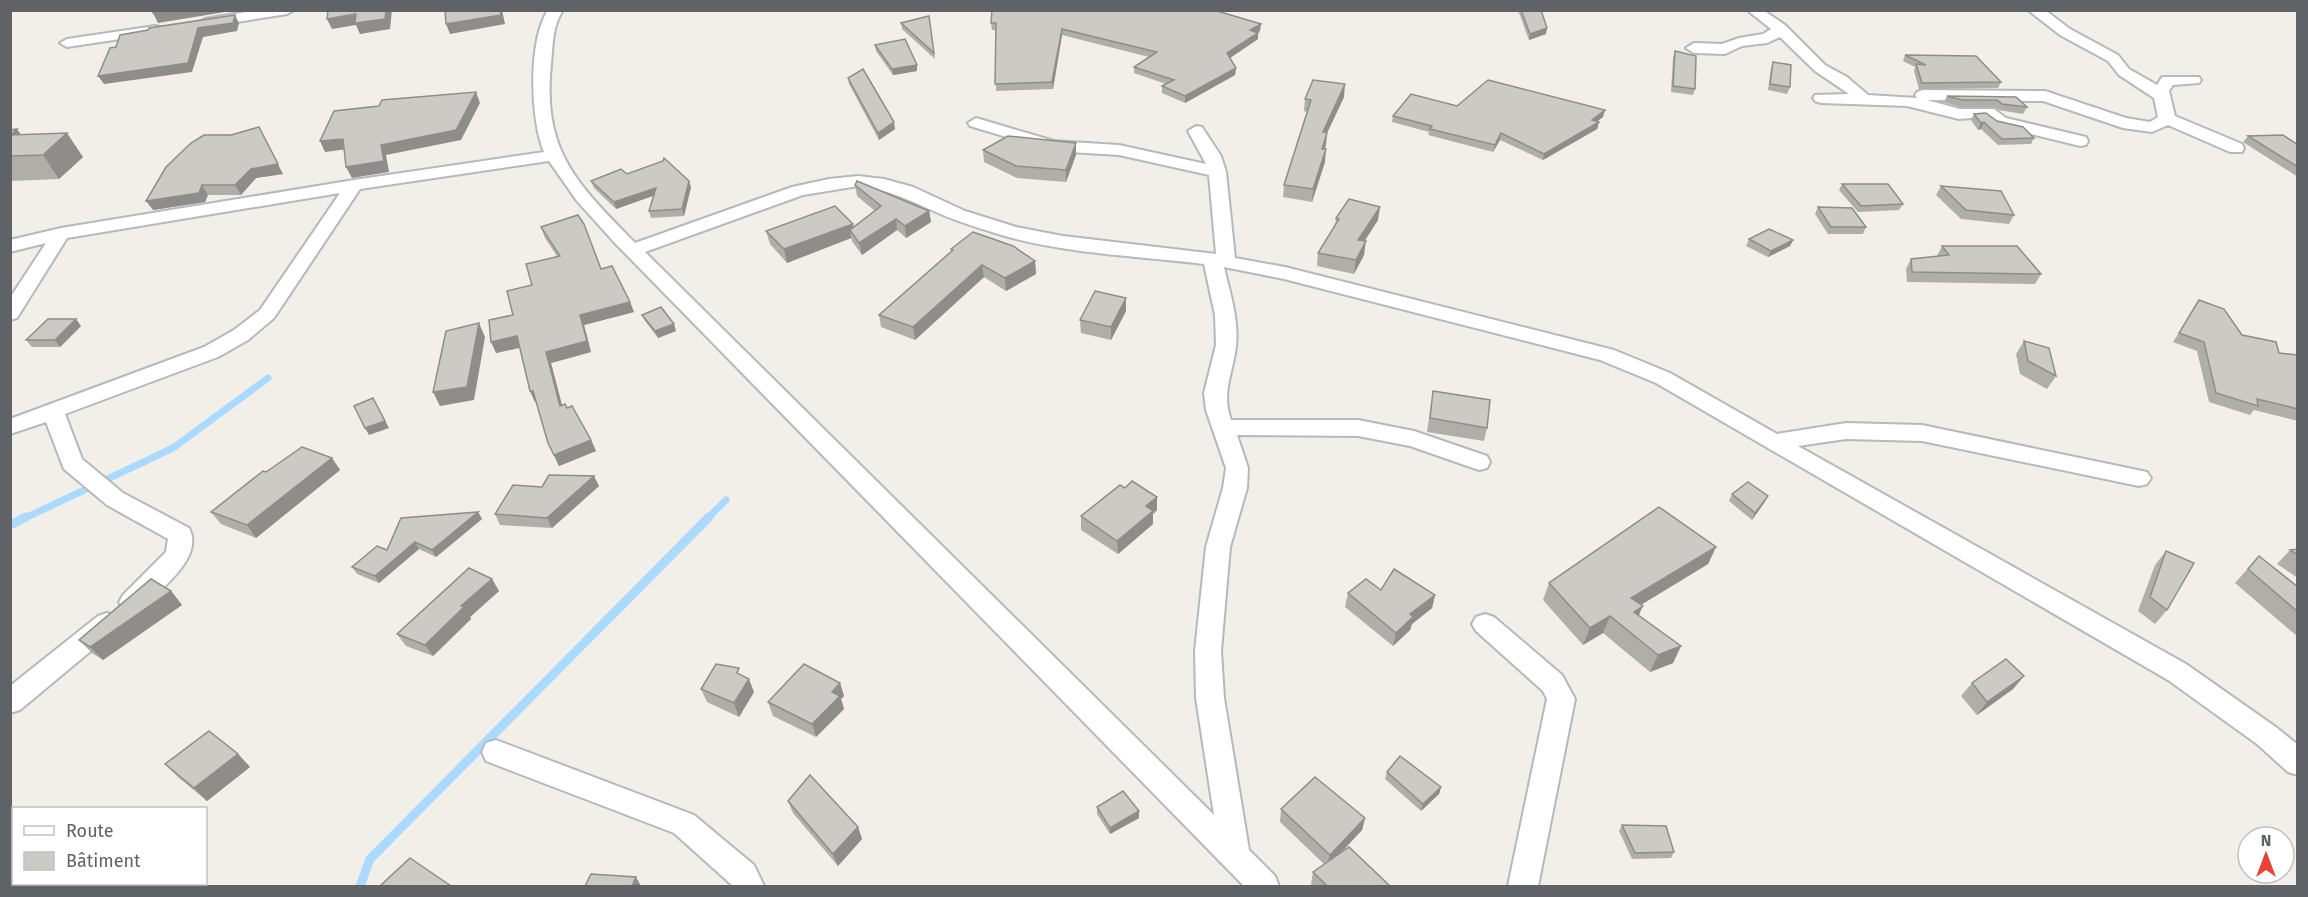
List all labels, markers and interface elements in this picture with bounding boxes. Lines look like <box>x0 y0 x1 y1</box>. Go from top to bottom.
legend <box>12 807 207 885</box>
text: Route <box>66 820 114 842</box>
north arrow <box>2236 825 2296 885</box>
text: N <box>2261 831 2271 850</box>
text: Bâtiment <box>66 850 141 872</box>

